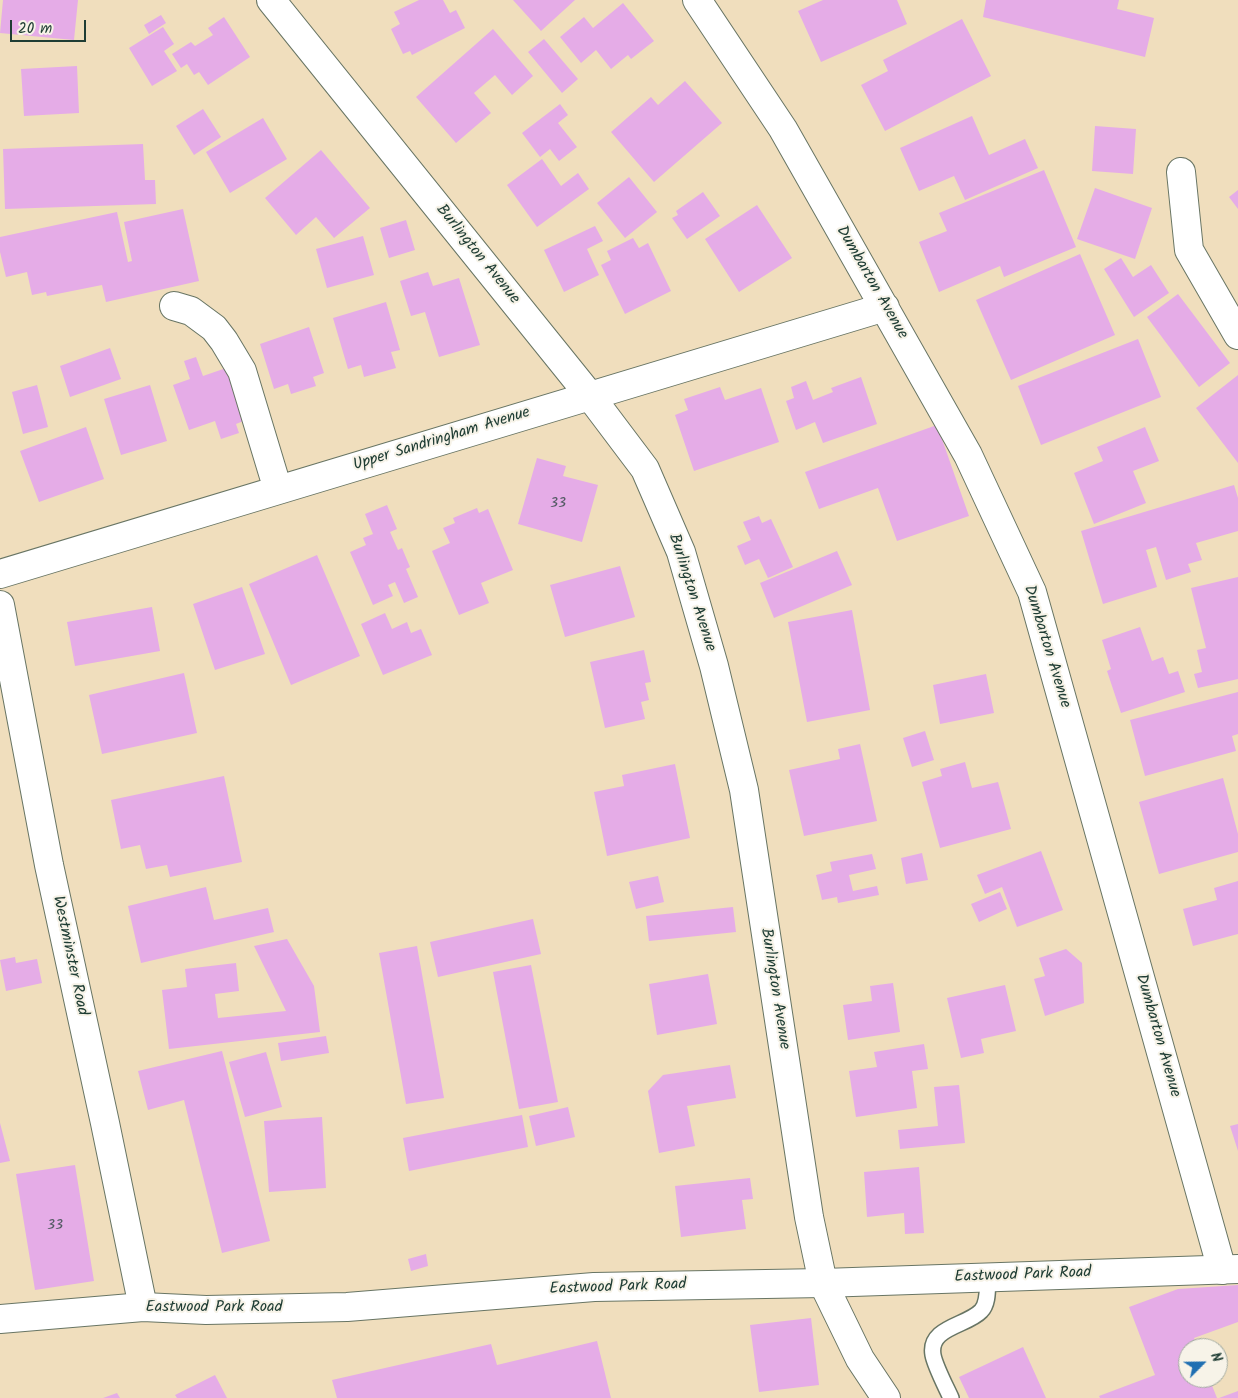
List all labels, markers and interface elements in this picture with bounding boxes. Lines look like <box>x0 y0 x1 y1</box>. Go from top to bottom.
scale bar <box>12 10 89 42</box>
text: 20 m <box>18 17 52 41</box>
street label: Burlington Avenue <box>431 201 523 309</box>
street label: Dumbarton Avenue <box>831 223 911 343</box>
street label: Upper Sandringham Avenue <box>351 404 533 476</box>
house number: 33 <box>550 497 566 513</box>
street label: Burlington Avenue <box>663 532 719 654</box>
street label: Dumbarton Avenue <box>1018 583 1074 711</box>
street label: Westminster Road <box>47 894 91 1018</box>
street label: Burlington Avenue <box>755 927 793 1051</box>
street label: Dumbarton Avenue <box>1130 972 1184 1100</box>
house number: 33 <box>47 1219 63 1235</box>
street label: Eastwood Park Road <box>954 1264 1092 1288</box>
street label: Eastwood Park Road <box>549 1276 687 1300</box>
street label: Eastwood Park Road <box>145 1298 283 1318</box>
north arrow <box>1178 1338 1228 1388</box>
text: N <box>1204 1349 1228 1366</box>

